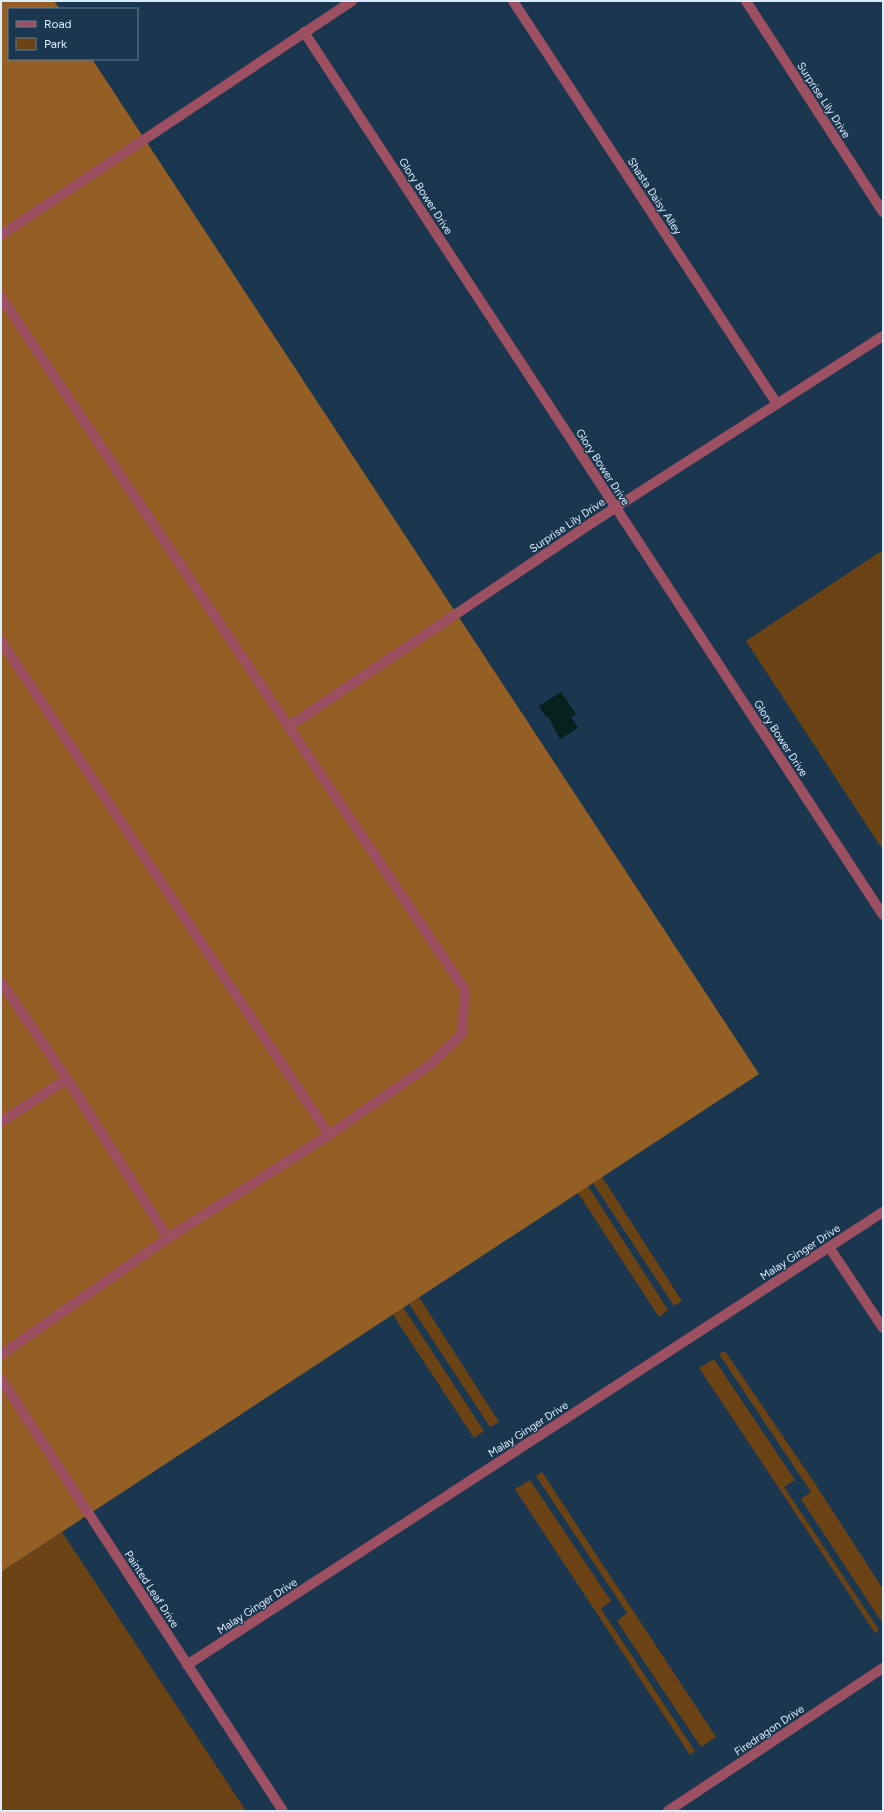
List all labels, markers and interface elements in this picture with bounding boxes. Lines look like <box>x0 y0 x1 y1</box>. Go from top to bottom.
legend <box>8 8 138 60</box>
text: Road <box>44 17 72 31</box>
text: Park <box>44 37 67 51</box>
street label: Surprise Lily Drive <box>794 60 853 141</box>
street label: Shasta Daisy Alley <box>625 155 684 237</box>
street label: Glory Bower Drive <box>396 156 455 237</box>
street label: Glory Bower Drive <box>573 427 632 508</box>
street label: Surprise Lily Drive <box>527 495 607 555</box>
street label: Glory Bower Drive <box>751 698 810 779</box>
street label: Malay Ginger Drive <box>758 1222 843 1283</box>
street label: Malay Ginger Drive <box>486 1399 571 1460</box>
street label: Painted Leaf Drive <box>122 1548 181 1630</box>
street label: Malay Ginger Drive <box>215 1576 300 1637</box>
street label: Firedragon Drive <box>732 1702 807 1758</box>

